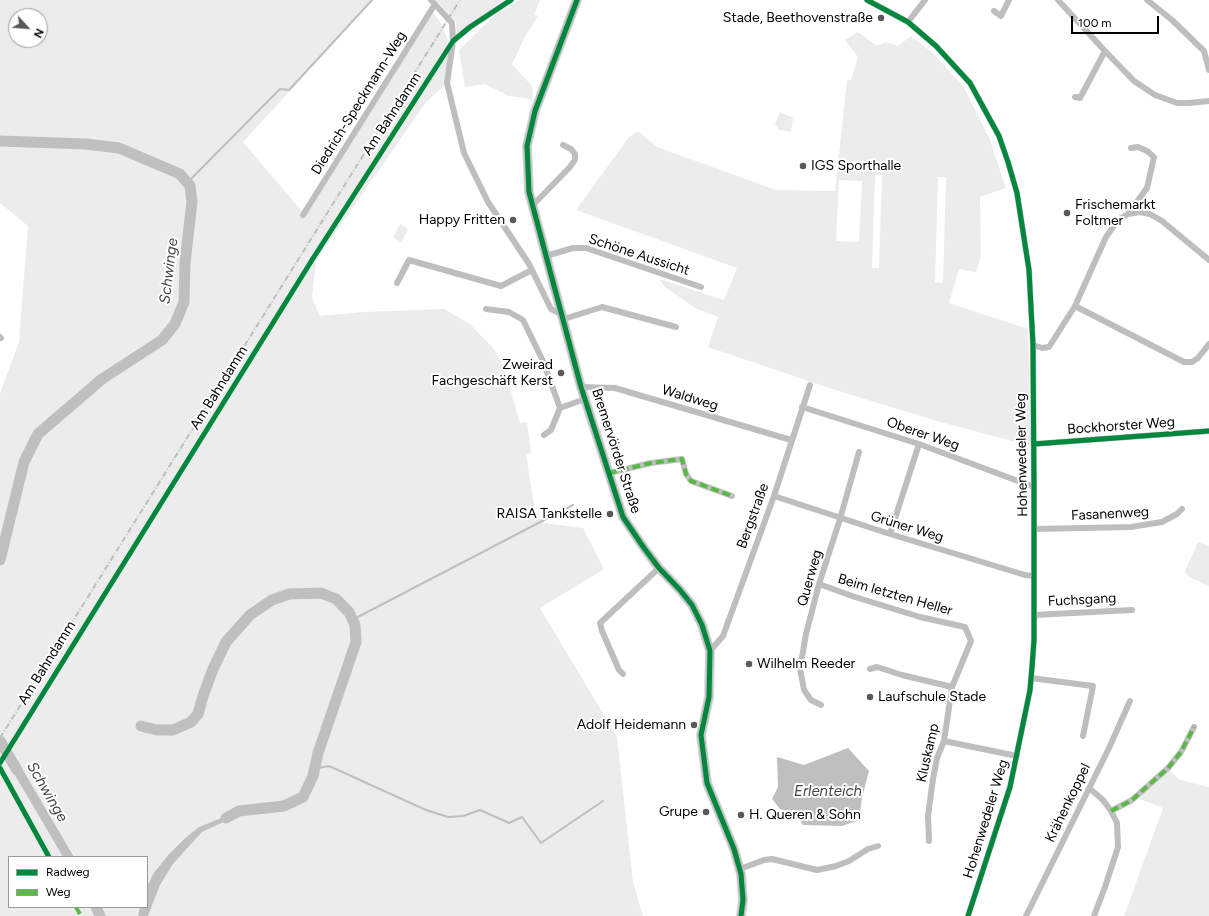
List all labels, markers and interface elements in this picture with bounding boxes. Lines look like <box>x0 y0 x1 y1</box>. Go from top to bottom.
north arrow <box>8 8 48 48</box>
scale bar <box>1073 8 1161 34</box>
place label: Stade, Beethovenstraße <box>723 10 873 26</box>
marker: Stade, Beethovenstraße <box>876 13 886 23</box>
text: 100 m <box>1078 16 1112 30</box>
text: N <box>31 26 46 40</box>
street label: Diedrich-Speckmann-Weg <box>308 28 410 178</box>
street label: Am Bahndamm <box>359 69 425 159</box>
place label: IGS Sporthalle <box>811 158 901 174</box>
marker: IGS Sporthalle <box>798 161 808 171</box>
place label: Frischemarkt Foltmer <box>1075 197 1156 230</box>
marker: Frischemarkt Foltmer <box>1062 208 1072 218</box>
place label: Happy Fritten <box>419 212 505 228</box>
marker: Happy Fritten <box>508 215 518 225</box>
street label: Schöne Aussicht <box>586 231 692 279</box>
water label: Schwinge <box>156 237 182 305</box>
street label: Am Bahndamm <box>187 343 251 433</box>
place label: Zweirad Fachgeschäft Kerst <box>432 357 553 390</box>
marker: Zweirad Fachgeschäft Kerst <box>556 368 566 378</box>
street label: Waldweg <box>660 381 720 415</box>
street label: Bremervörder Straße <box>588 386 644 516</box>
street label: Hohenwedeler Weg <box>1013 393 1031 517</box>
street label: Oberer Weg <box>884 414 962 454</box>
street label: Bockhorster Weg <box>1067 414 1175 438</box>
street label: Bergstraße <box>733 481 773 551</box>
street label: Fasanenweg <box>1071 504 1149 524</box>
place label: RAISA Tankstelle <box>497 506 602 522</box>
street label: Grüner Weg <box>868 508 946 546</box>
marker: RAISA Tankstelle <box>605 509 615 519</box>
street label: Querweg <box>794 548 826 608</box>
street label: Beim letzten Heller <box>836 571 954 619</box>
street label: Fuchsgang <box>1047 590 1117 610</box>
street label: Am Bahndamm <box>15 618 79 708</box>
place label: Wilhelm Reeder <box>757 656 855 672</box>
marker: Wilhelm Reeder <box>744 659 754 669</box>
place label: Laufschule Stade <box>878 689 986 705</box>
marker: Laufschule Stade <box>865 692 875 702</box>
place label: Adolf Heidemann <box>577 717 686 733</box>
marker: Adolf Heidemann <box>689 720 699 730</box>
street label: Kluskamp <box>913 722 943 784</box>
street label: Hohenwedeler Weg <box>960 757 1012 881</box>
water label: Schwinge <box>23 759 71 825</box>
street label: Krähenkoppel <box>1042 761 1094 845</box>
water label: Erlenteich <box>794 783 862 801</box>
place label: Grupe <box>659 804 698 820</box>
marker: Grupe <box>701 807 711 817</box>
place label: H. Queren & Sohn <box>749 807 861 823</box>
marker: H. Queren & Sohn <box>736 810 746 820</box>
legend <box>8 856 148 908</box>
text: Radweg <box>46 865 90 879</box>
text: Weg <box>46 885 71 899</box>

